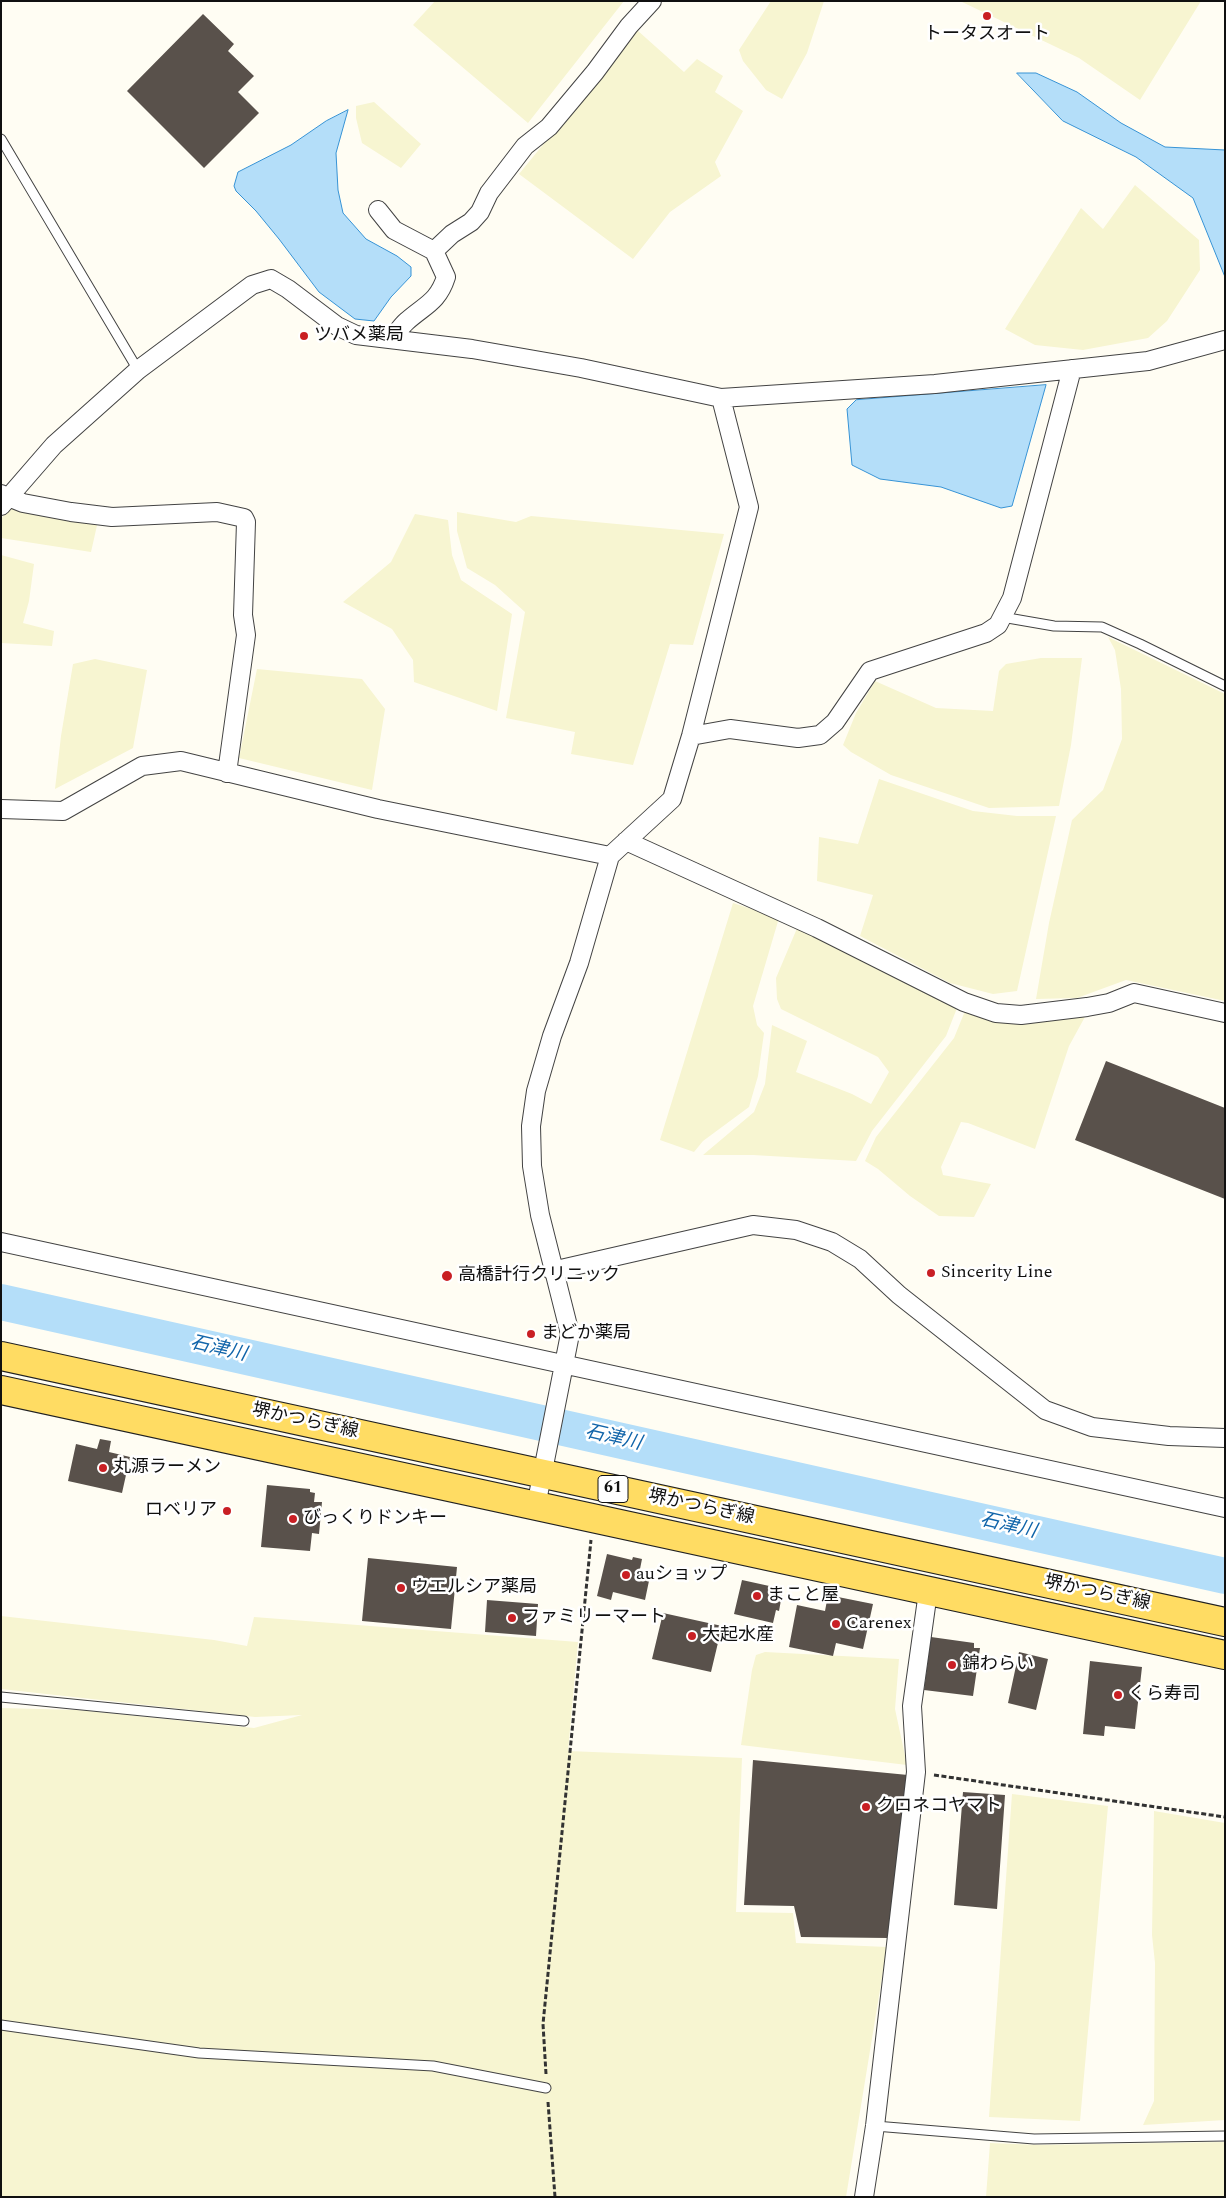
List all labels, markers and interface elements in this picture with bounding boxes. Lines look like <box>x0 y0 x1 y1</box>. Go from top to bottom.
marker: トータスオート <box>981 10 993 22</box>
place label: トータスオート <box>924 24 1050 46</box>
place label: ツバメ薬局 <box>314 325 404 347</box>
marker: ツバメ薬局 <box>298 330 310 342</box>
place label: Sincerity Line <box>941 1262 1052 1284</box>
place label: 高橋計行クリニック <box>458 1265 620 1287</box>
marker: Sincerity Line <box>925 1267 937 1279</box>
marker: 高橋計行クリニック <box>440 1269 454 1283</box>
place label: まどか薬局 <box>541 1323 631 1345</box>
marker: まどか薬局 <box>525 1328 537 1340</box>
water label: 石津川 <box>188 1332 248 1368</box>
street label: 堺かつらぎ線 <box>250 1400 360 1444</box>
water label: 石津川 <box>583 1421 643 1457</box>
place label: 丸源ラーメン <box>113 1457 221 1479</box>
marker: 丸源ラーメン <box>97 1462 109 1474</box>
road number: 61 <box>598 1476 628 1502</box>
street label: 堺かつらぎ線 <box>646 1486 756 1530</box>
place label: ロベリア <box>145 1500 217 1522</box>
marker: ロベリア <box>221 1505 233 1517</box>
place label: びっくりドンキー <box>303 1508 447 1530</box>
water label: 石津川 <box>978 1509 1038 1545</box>
marker: びっくりドンキー <box>287 1513 299 1525</box>
place label: auショップ <box>636 1564 727 1586</box>
marker: auショップ <box>620 1569 632 1581</box>
street label: 堺かつらぎ線 <box>1042 1572 1152 1616</box>
place label: ウエルシア薬局 <box>411 1577 537 1599</box>
marker: ウエルシア薬局 <box>395 1582 407 1594</box>
place label: まこと屋 <box>767 1585 839 1607</box>
marker: まこと屋 <box>751 1590 763 1602</box>
place label: ファミリーマート <box>522 1607 666 1629</box>
marker: ファミリーマート <box>506 1612 518 1624</box>
place label: Carenex <box>846 1613 912 1635</box>
marker: Carenex <box>830 1618 842 1630</box>
place label: 大起水産 <box>702 1625 774 1647</box>
marker: 大起水産 <box>686 1630 698 1642</box>
place label: 錦わらい <box>962 1654 1034 1676</box>
marker: 錦わらい <box>946 1659 958 1671</box>
place label: くら寿司 <box>1128 1684 1200 1706</box>
marker: くら寿司 <box>1112 1689 1124 1701</box>
place label: クロネコヤマト <box>876 1796 1002 1818</box>
marker: クロネコヤマト <box>860 1801 872 1813</box>

